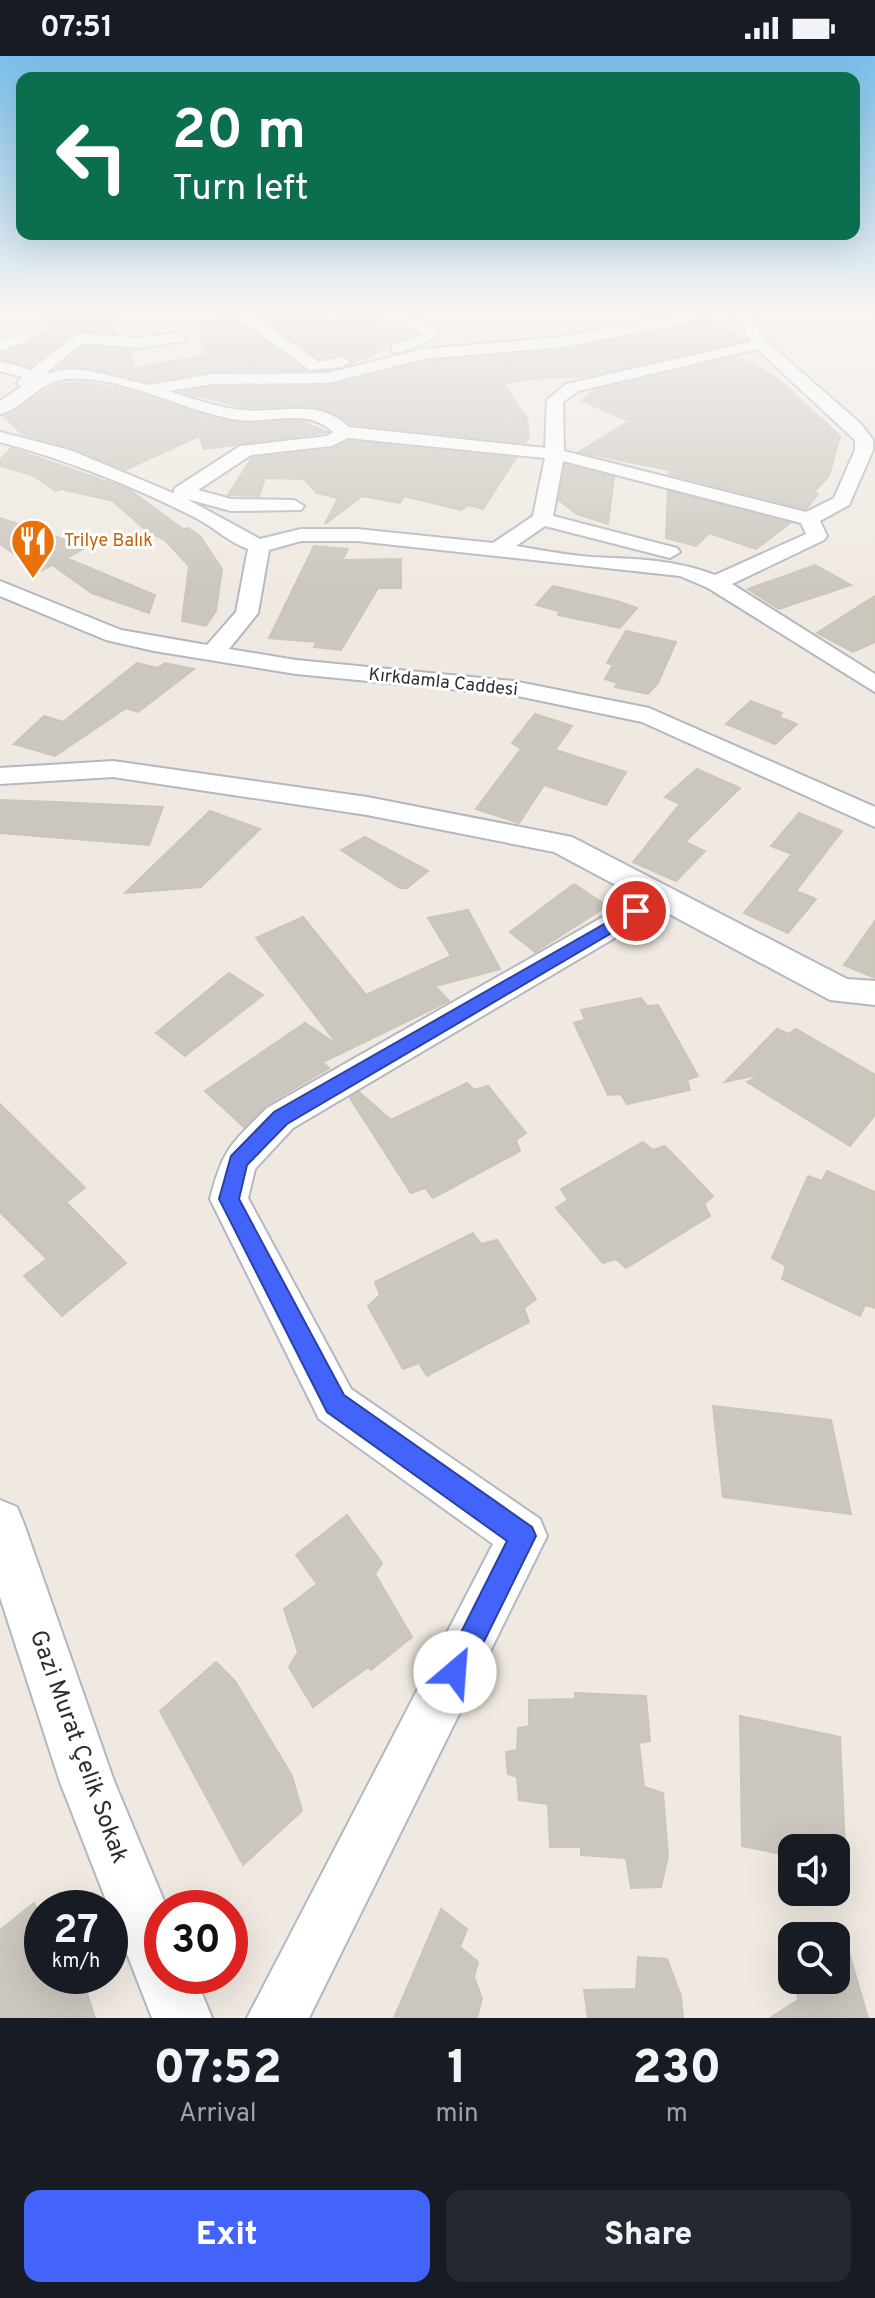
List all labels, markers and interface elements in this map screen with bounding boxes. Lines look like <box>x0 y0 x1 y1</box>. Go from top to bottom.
text: 07:51 <box>40 10 113 47</box>
text: 20 m <box>172 98 306 168</box>
icon: left <box>40 104 144 208</box>
text: Turn left <box>172 167 309 213</box>
restaurant icon: Trilye Balık <box>9 517 57 580</box>
place label: Trilye Balık <box>64 530 153 553</box>
street label: Kırkdamla Caddesi <box>367 664 519 702</box>
pin <box>602 877 670 945</box>
icon: arrive <box>614 889 658 933</box>
street label: Gazi Murat Çelik Sokak <box>22 1626 134 1868</box>
position arrow <box>413 1630 497 1714</box>
map controls <box>778 1834 850 1994</box>
button: sound <box>778 1834 850 1906</box>
speed limit sign: 30 <box>144 1890 248 1994</box>
text: 27 <box>53 1907 99 1957</box>
button: search <box>778 1922 850 1994</box>
text: km/h <box>52 1949 100 1975</box>
text: 07:52 <box>154 2040 282 2100</box>
text: 1 <box>447 2040 467 2100</box>
text: 230 <box>632 2040 721 2100</box>
text: Arrival <box>179 2098 256 2131</box>
text: min <box>435 2098 479 2131</box>
text: m <box>666 2098 688 2131</box>
button: Exit <box>24 2190 430 2282</box>
button: Share <box>446 2190 851 2282</box>

